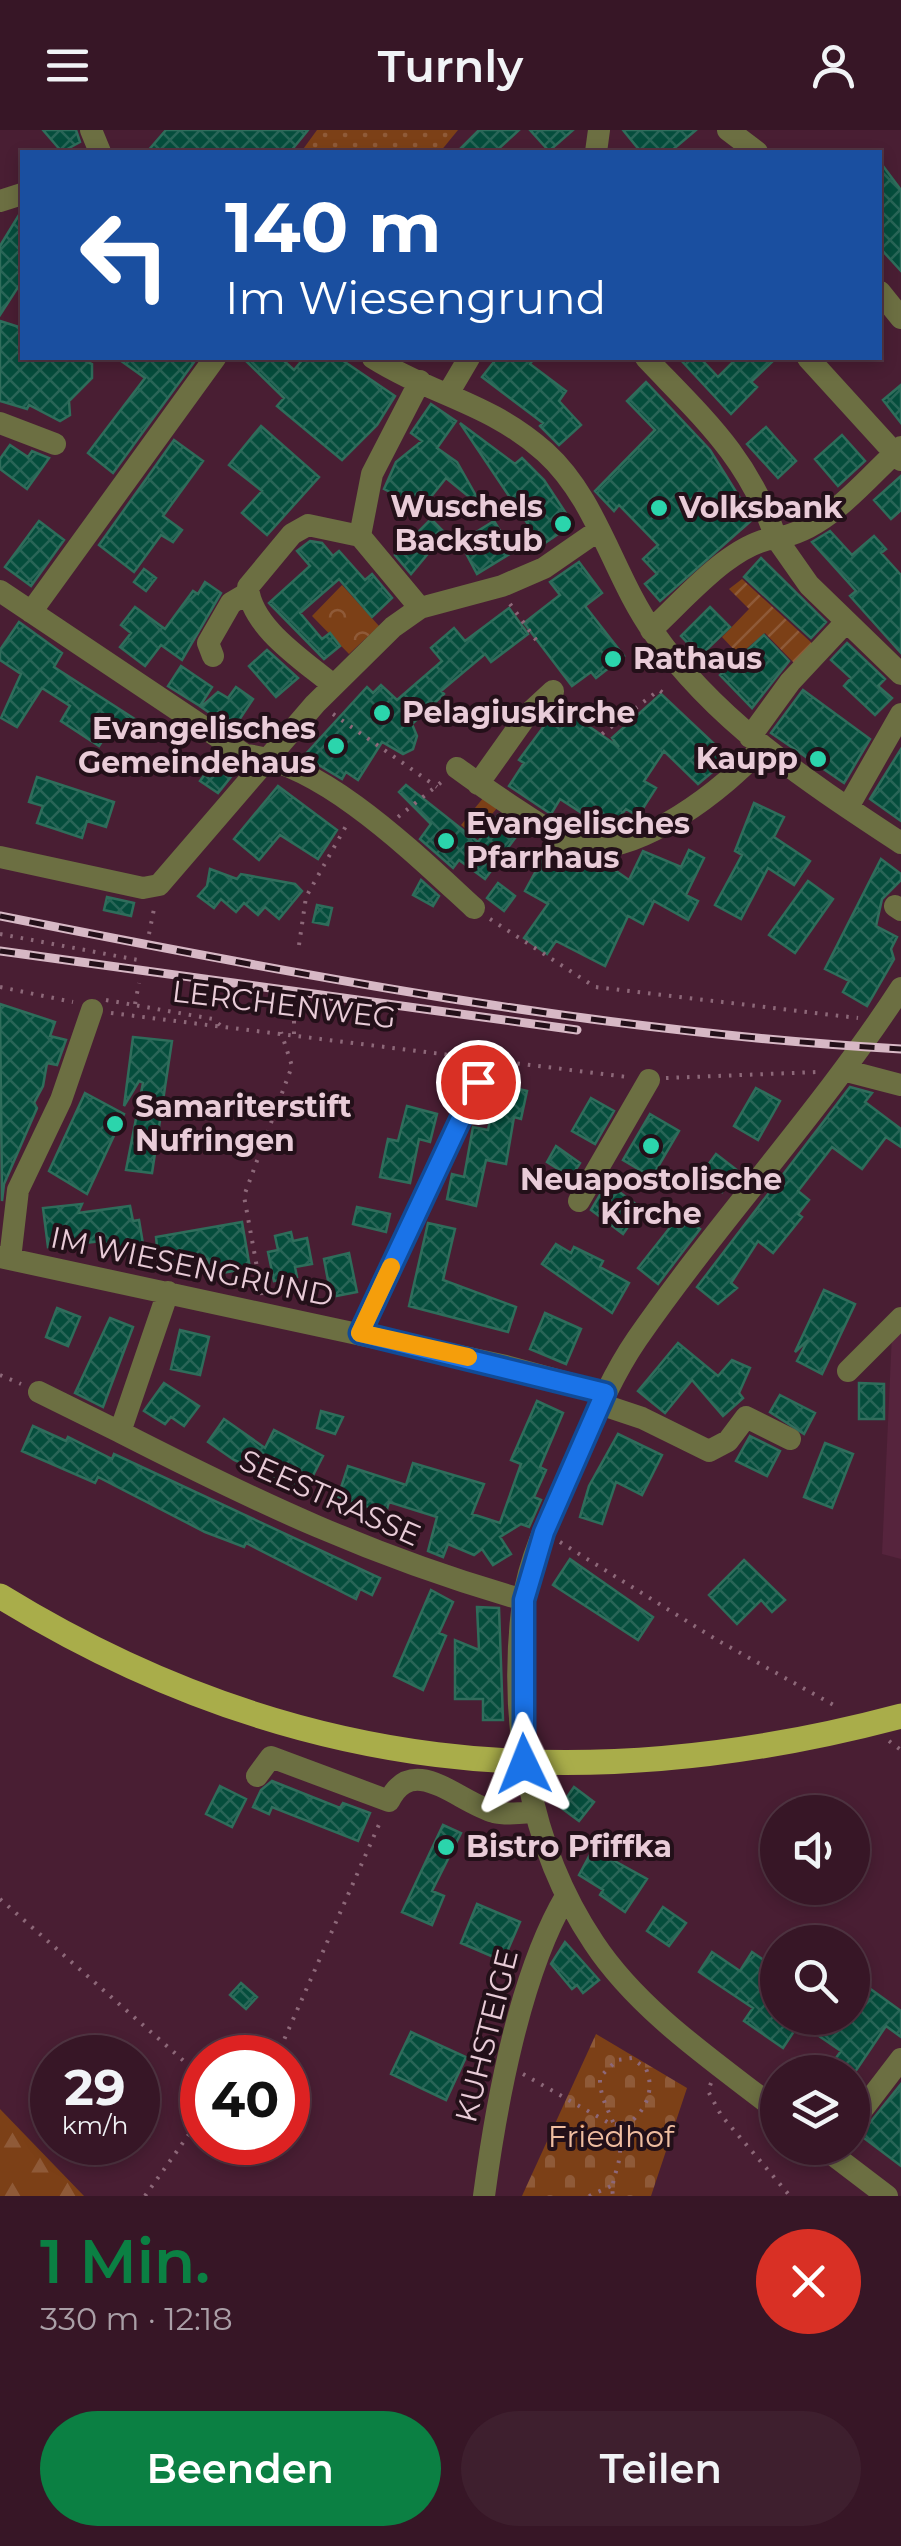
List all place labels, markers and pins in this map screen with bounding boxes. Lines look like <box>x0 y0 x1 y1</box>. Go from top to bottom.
place label: Wuschels Backstub <box>390 488 543 559</box>
place label: Volksbank <box>678 489 843 526</box>
marker: Volksbank <box>648 497 670 519</box>
marker: Wuschels Backstub <box>552 513 574 535</box>
place label: Rathaus <box>633 640 762 677</box>
marker: Rathaus <box>602 648 624 670</box>
place label: Pelagiuskirche <box>402 694 636 731</box>
marker: Pelagiuskirche <box>371 702 393 724</box>
place label: Evangelisches Gemeindehaus <box>78 710 316 781</box>
marker: Evangelisches Gemeindehaus <box>325 735 347 757</box>
place label: Kaupp <box>696 740 798 777</box>
marker: Kaupp <box>807 748 829 770</box>
place label: Evangelisches Pfarrhaus <box>466 805 690 876</box>
marker: Evangelisches Pfarrhaus <box>435 830 457 852</box>
pin <box>436 1040 521 1125</box>
place label: Samariterstift Nufringen <box>135 1088 352 1159</box>
marker: Samariterstift Nufringen <box>104 1113 126 1135</box>
marker: Neuapostolische Kirche <box>640 1135 662 1157</box>
place label: Neuapostolische Kirche <box>520 1161 782 1232</box>
place label: Bistro Pfiffka <box>466 1828 672 1865</box>
marker: Bistro Pfiffka <box>435 1836 457 1858</box>

